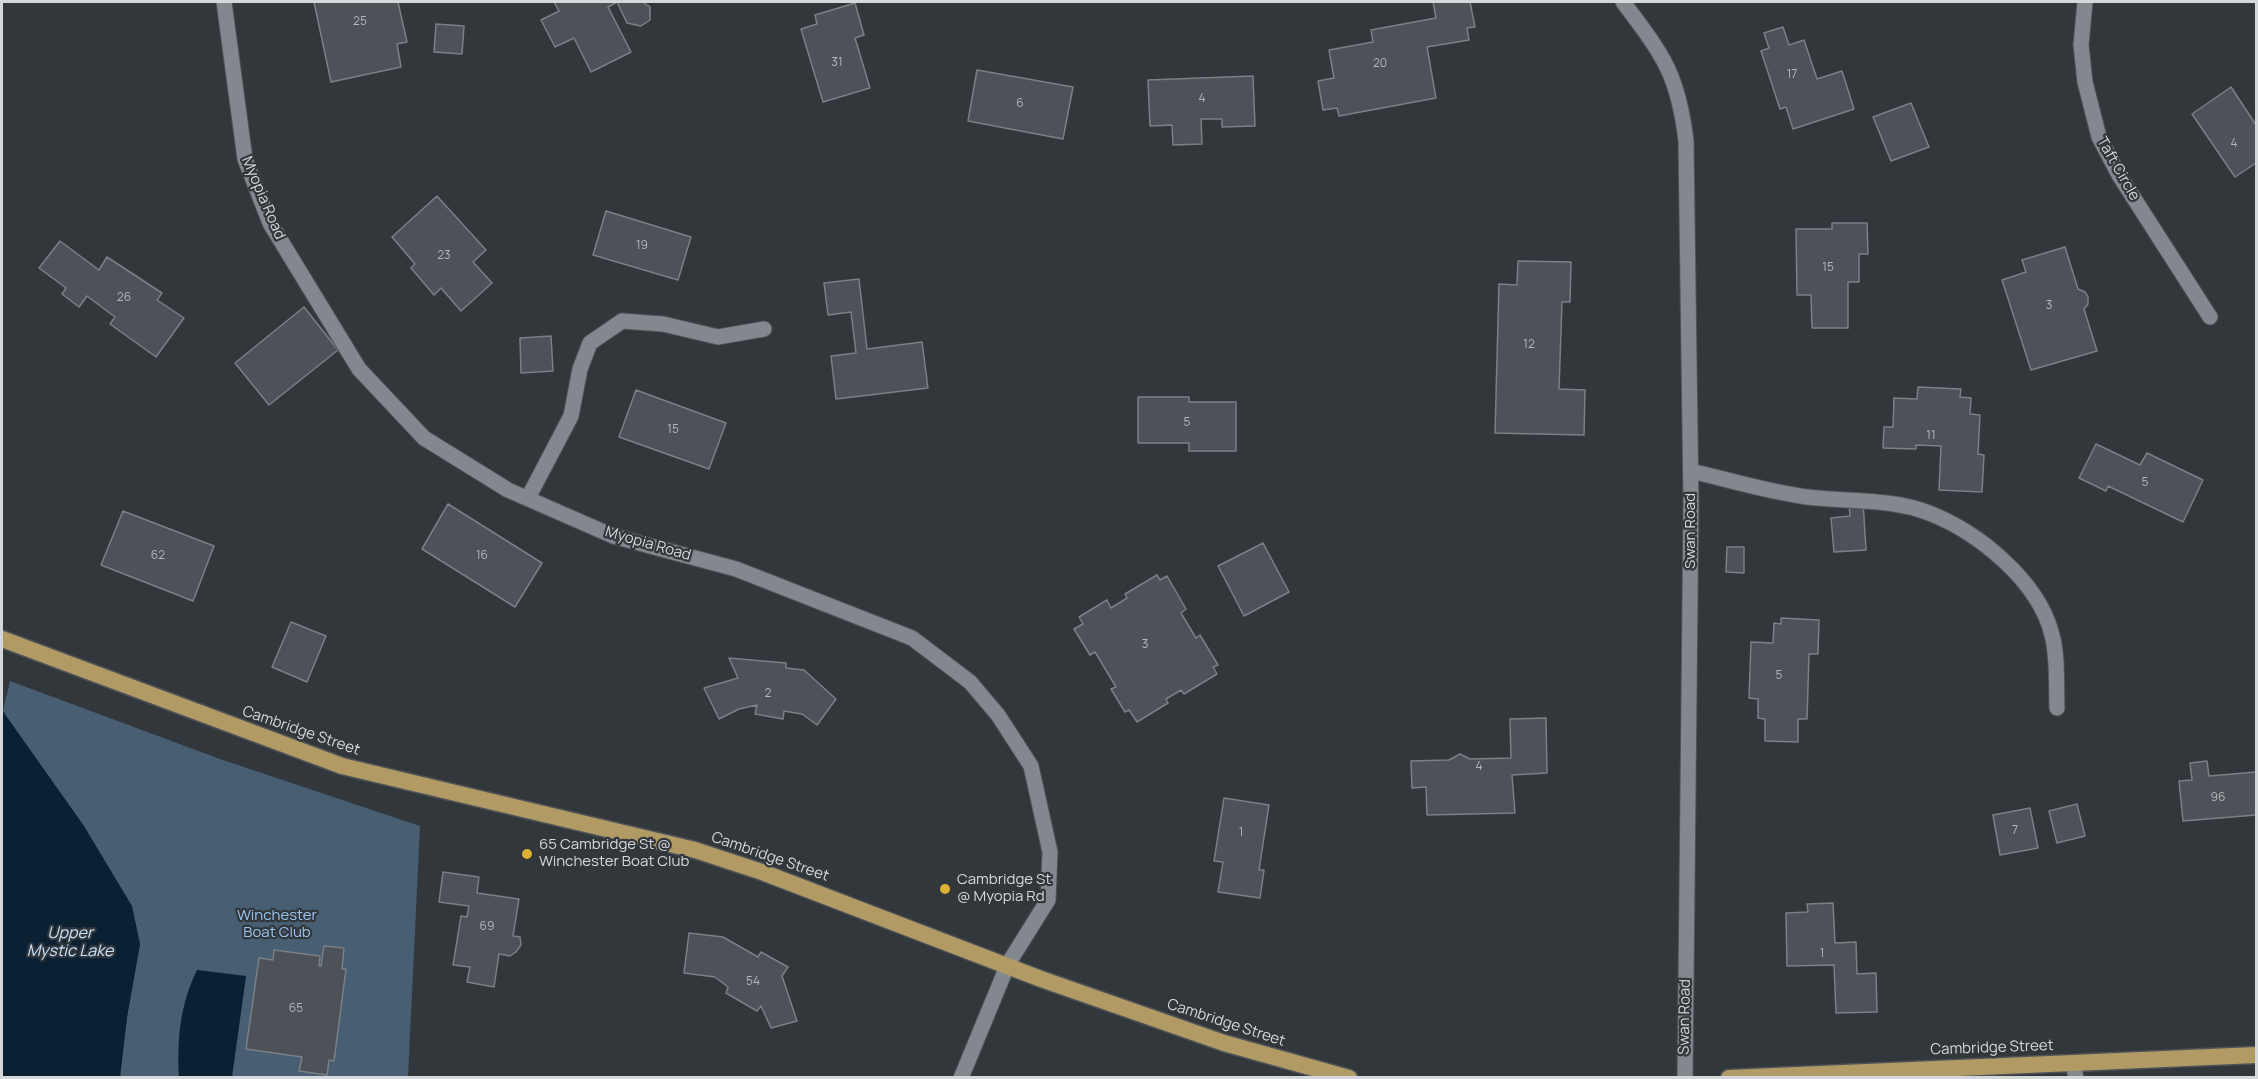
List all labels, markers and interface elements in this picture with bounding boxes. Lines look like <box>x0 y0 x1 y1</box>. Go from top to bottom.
house number: 25 <box>353 15 367 29</box>
house number: 31 <box>831 56 843 70</box>
house number: 20 <box>1373 57 1387 71</box>
house number: 17 <box>1787 68 1797 82</box>
house number: 4 <box>1198 92 1206 106</box>
house number: 6 <box>1016 97 1024 111</box>
street label: Taft Circle <box>2093 134 2143 204</box>
house number: 4 <box>2230 137 2238 151</box>
street label: Myopia Road <box>237 154 289 242</box>
house number: 19 <box>636 239 648 253</box>
house number: 23 <box>437 249 451 263</box>
house number: 15 <box>1822 261 1834 275</box>
house number: 26 <box>117 291 131 305</box>
house number: 3 <box>2046 299 2052 313</box>
house number: 12 <box>1523 338 1535 352</box>
house number: 5 <box>1184 416 1190 430</box>
house number: 15 <box>667 423 679 437</box>
house number: 11 <box>1926 429 1936 443</box>
house number: 5 <box>2142 476 2148 490</box>
street label: Swan Road <box>1682 493 1700 569</box>
street label: Myopia Road <box>603 523 693 565</box>
house number: 62 <box>151 549 165 563</box>
house number: 16 <box>476 549 488 563</box>
house number: 3 <box>1142 638 1148 652</box>
house number: 5 <box>1776 669 1782 683</box>
house number: 2 <box>765 687 771 701</box>
street label: Cambridge Street <box>240 702 362 760</box>
house number: 4 <box>1475 760 1483 774</box>
house number: 96 <box>2211 791 2225 805</box>
house number: 7 <box>2012 824 2018 838</box>
house number: 1 <box>1239 826 1243 840</box>
street label: Cambridge Street <box>709 828 831 886</box>
place label: 65 Cambridge St @ Winchester Boat Club <box>539 836 689 871</box>
marker: 65 Cambridge St @ Winchester Boat Club <box>520 847 534 861</box>
place label: Cambridge St @ Myopia Rd <box>957 871 1051 906</box>
marker: Cambridge St @ Myopia Rd <box>938 882 952 896</box>
park label: Winchester Boat Club <box>237 907 317 942</box>
house number: 69 <box>480 920 494 934</box>
water label: Upper Mystic Lake <box>27 924 113 962</box>
house number: 1 <box>1820 947 1824 961</box>
house number: 54 <box>746 975 760 989</box>
street label: Swan Road <box>1675 979 1695 1055</box>
street label: Cambridge Street <box>1165 995 1287 1051</box>
house number: 65 <box>289 1002 303 1016</box>
street label: Cambridge Street <box>1930 1037 2054 1059</box>

